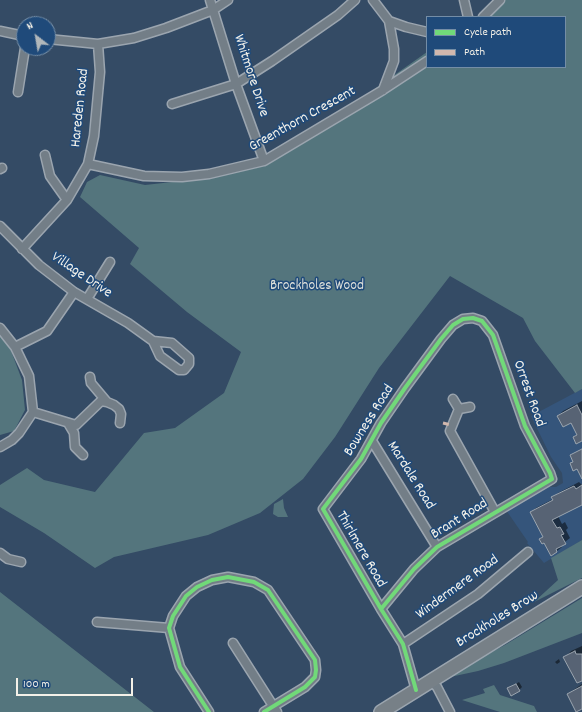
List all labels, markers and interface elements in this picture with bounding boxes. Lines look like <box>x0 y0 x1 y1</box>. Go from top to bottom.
north arrow <box>16 16 56 56</box>
legend <box>426 16 566 68</box>
text: N <box>24 18 37 35</box>
text: Cycle path <box>464 24 512 41</box>
street label: Whitmore Drive <box>228 33 272 119</box>
text: Path <box>464 44 485 61</box>
street label: Hareden Road <box>68 68 94 148</box>
street label: Greenthorn Crescent <box>246 83 360 157</box>
street label: Village Drive <box>47 249 115 303</box>
park label: Brockholes Wood <box>270 278 364 296</box>
street label: Orrest Road <box>508 358 548 430</box>
street label: Bowness Road <box>341 382 399 460</box>
street label: Mardale Road <box>382 439 438 513</box>
street label: Brant Road <box>428 496 492 544</box>
street label: Thirlmere Road <box>331 509 389 591</box>
street label: Windermere Road <box>413 552 503 624</box>
street label: Brockholes Brow <box>453 587 543 653</box>
scale bar <box>18 670 135 696</box>
text: 100 m <box>23 676 50 693</box>

